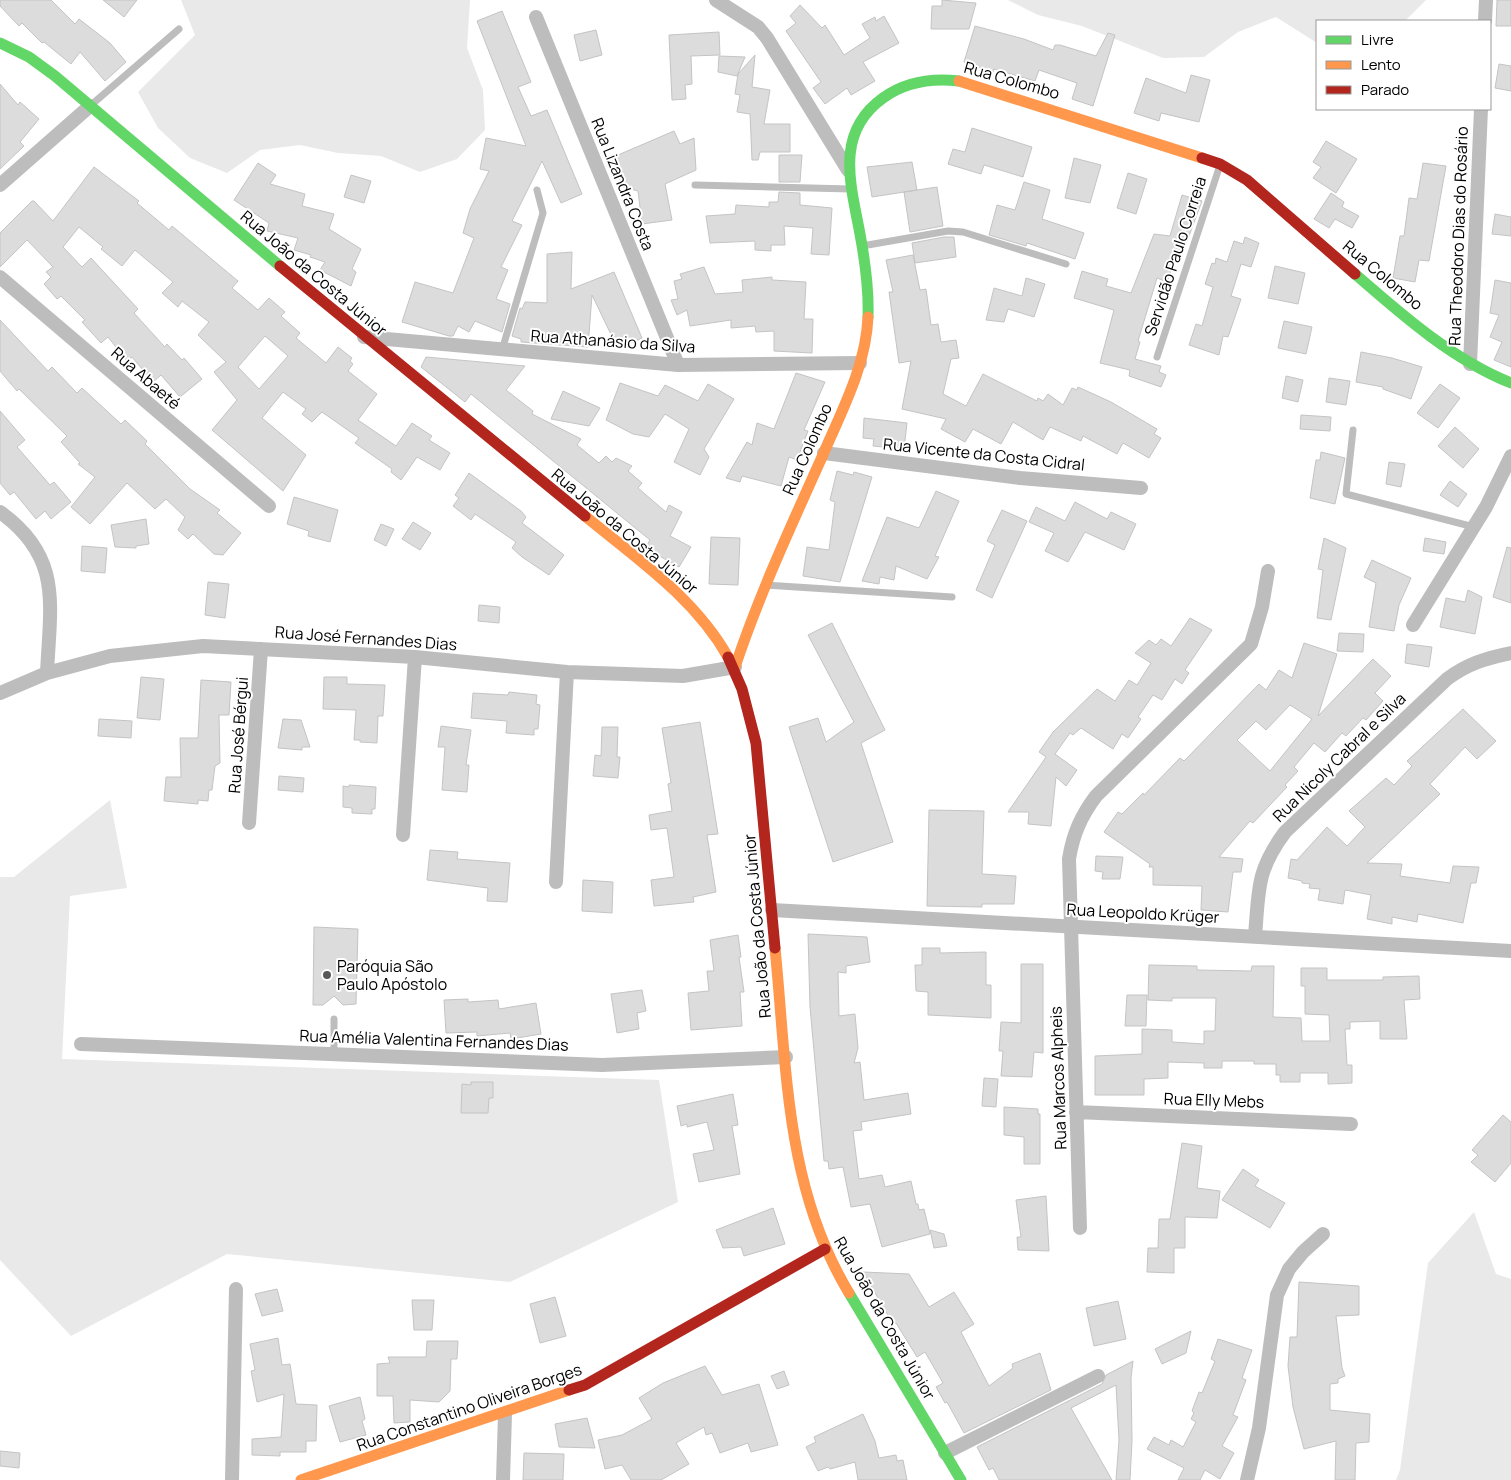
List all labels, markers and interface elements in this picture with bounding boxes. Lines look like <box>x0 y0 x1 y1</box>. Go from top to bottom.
legend <box>1316 20 1491 110</box>
text: Livre <box>1361 29 1394 50</box>
text: Lento <box>1361 54 1401 75</box>
street label: Rua Colombo <box>962 56 1062 104</box>
text: Parado <box>1361 79 1409 100</box>
street label: Rua Lizandra Costa <box>586 114 660 254</box>
street label: Rua Theodoro Dias do Rosário <box>1443 126 1473 346</box>
street label: Servidão Paulo Correia <box>1139 174 1211 338</box>
street label: Rua João da Costa Júnior <box>236 205 392 341</box>
street label: Rua Colombo <box>1338 235 1428 315</box>
street label: Rua Athanásio da Silva <box>530 324 696 358</box>
street label: Rua Abaeté <box>107 342 185 414</box>
street label: Rua Colombo <box>777 400 837 498</box>
street label: Rua Vicente da Costa Cidral <box>882 432 1086 476</box>
street label: Rua João da Costa Júnior <box>547 463 703 599</box>
street label: Rua José Fernandes Dias <box>274 621 458 655</box>
street label: Rua José Bérgui <box>223 676 253 794</box>
street label: Rua Nicoly Cabral e Silva <box>1268 687 1410 827</box>
street label: Rua João da Costa Júnior <box>738 833 776 1019</box>
street label: Rua Leopoldo Krüger <box>1066 898 1220 928</box>
place label: Paróquia São Paulo Apóstolo <box>337 955 447 995</box>
marker: Paróquia São Paulo Apóstolo <box>321 969 333 981</box>
street label: Rua Marcos Alpheis <box>1045 1006 1071 1150</box>
street label: Rua Amélia Valentina Fernandes Dias <box>299 1024 569 1056</box>
street label: Rua Elly Mebs <box>1163 1087 1265 1113</box>
street label: Rua João da Costa Júnior <box>829 1232 941 1404</box>
street label: Rua Constantino Oliveira Borges <box>353 1358 585 1456</box>

